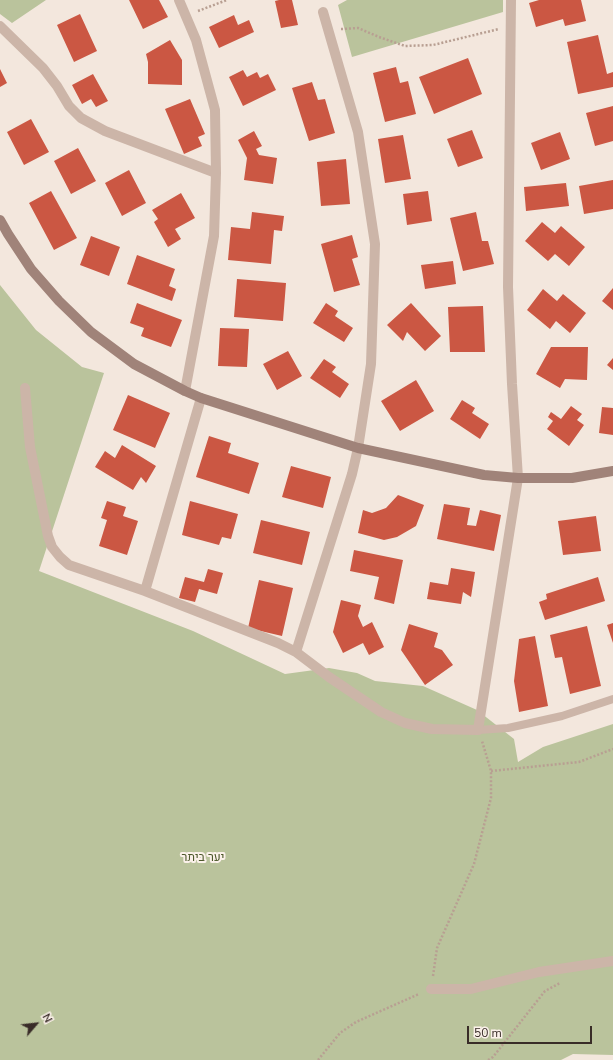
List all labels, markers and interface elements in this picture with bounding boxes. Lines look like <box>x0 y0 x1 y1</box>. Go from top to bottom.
park label: יער ביתר <box>182 851 224 865</box>
north arrow <box>16 1004 56 1044</box>
text: N <box>38 1011 56 1025</box>
scale bar <box>469 1018 594 1044</box>
text: 50 m <box>474 1025 502 1041</box>

